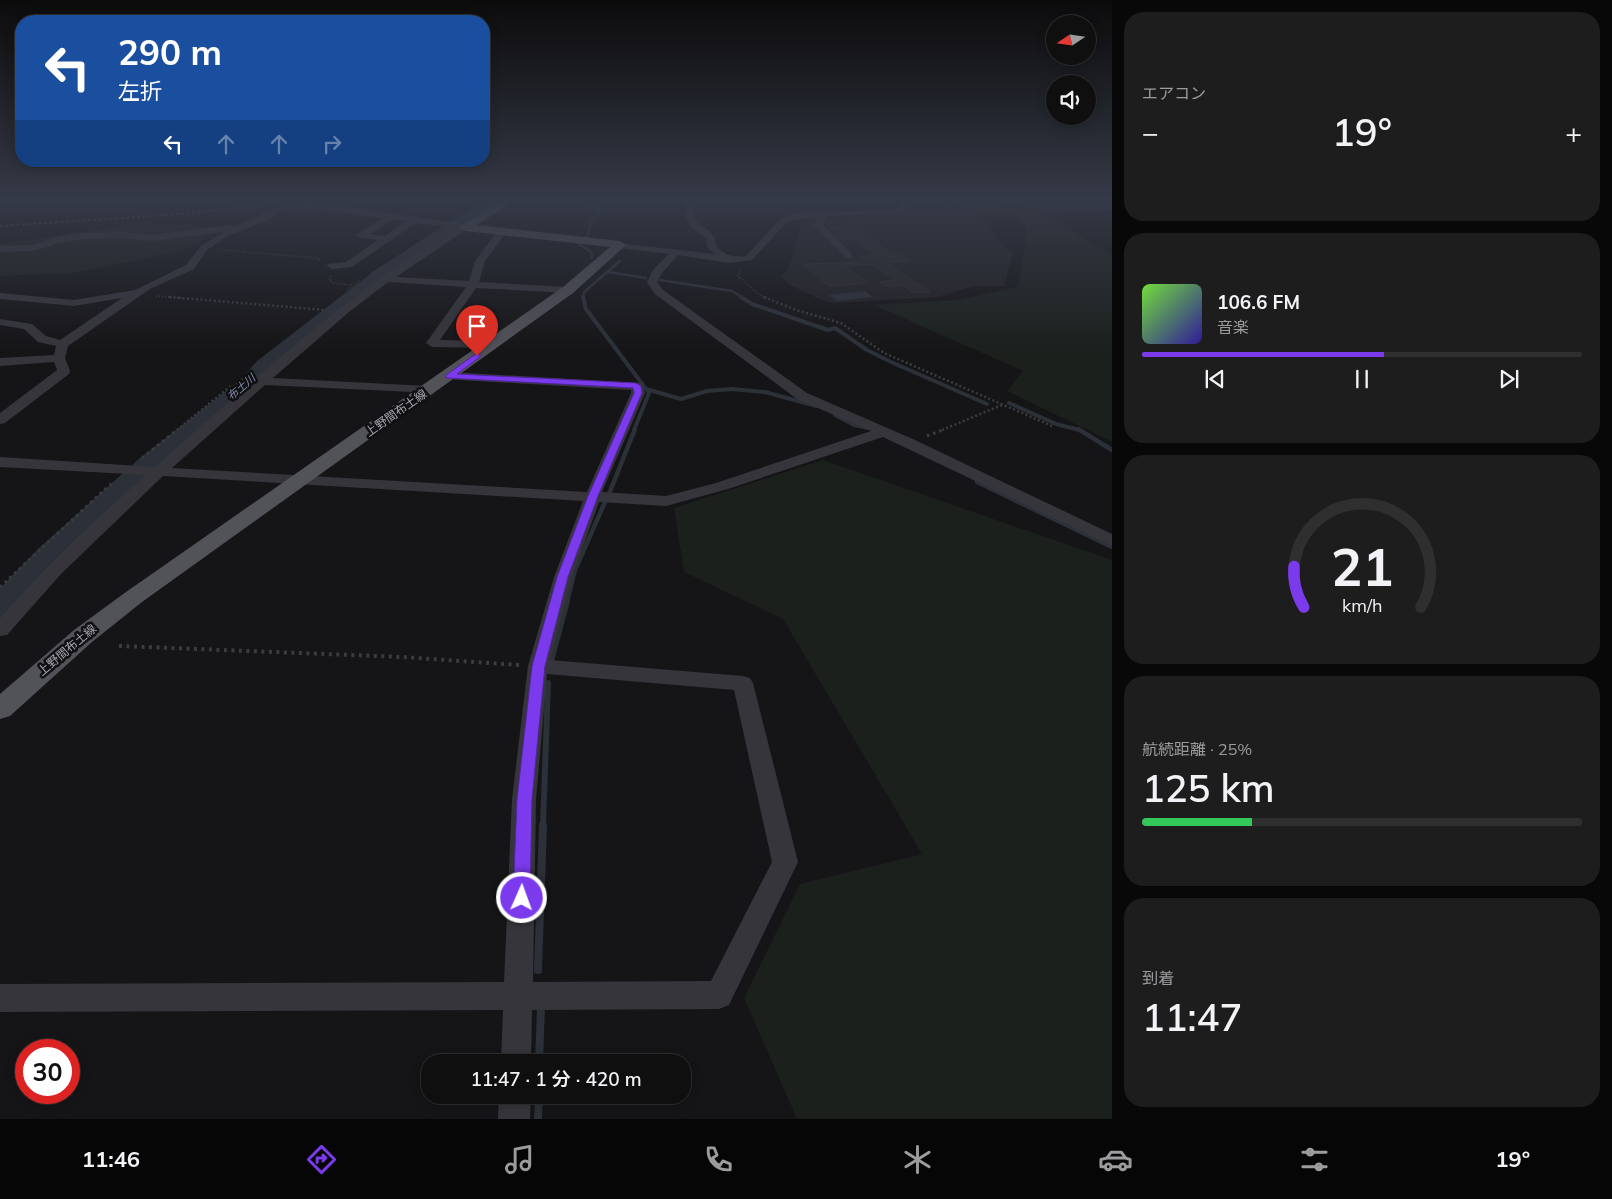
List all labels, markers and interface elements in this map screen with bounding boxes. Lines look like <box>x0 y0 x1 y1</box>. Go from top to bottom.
north arrow <box>1046 15 1096 65</box>
map controls <box>1046 15 1096 125</box>
text: 290 m <box>118 30 222 74</box>
icon: left <box>35 35 100 100</box>
button: sound <box>1046 75 1096 125</box>
text: 左折 <box>118 77 162 105</box>
text: エアコン <box>1142 83 1206 103</box>
text: 19° <box>1332 108 1392 156</box>
text: − <box>1142 115 1159 150</box>
text: + <box>1565 115 1582 150</box>
icon: left <box>159 130 187 158</box>
icon: ahead <box>212 130 240 158</box>
icon: ahead <box>265 130 293 158</box>
icon: right <box>318 130 346 158</box>
text: 106.6 FM <box>1217 290 1300 314</box>
pin <box>456 305 498 356</box>
icon: arrive <box>463 312 491 340</box>
text: 音楽 <box>1217 317 1249 337</box>
icon: previous <box>1201 365 1229 393</box>
icon: pause <box>1348 365 1376 393</box>
icon: next <box>1495 365 1523 393</box>
water label: 布土川 <box>224 370 259 403</box>
street label: 上野間布土線 <box>362 386 430 439</box>
text: 21 <box>1331 534 1393 599</box>
text: km/h <box>1342 594 1382 616</box>
street label: 上野間布土線 <box>34 621 99 679</box>
text: 航続距離 · 25% <box>1142 739 1252 759</box>
text: 125 km <box>1142 764 1275 812</box>
position arrow <box>495 871 547 923</box>
text: 到着 <box>1142 968 1174 988</box>
text: 11:47 <box>1142 993 1242 1041</box>
speed limit sign: 30 <box>15 1039 80 1104</box>
text: 11:47 · 1 分 · 420 m <box>470 1067 642 1091</box>
icon: directions <box>304 1142 339 1177</box>
icon: music <box>502 1142 537 1177</box>
icon: phone <box>701 1142 736 1177</box>
icon: climate <box>900 1142 935 1177</box>
icon: car <box>1098 1142 1133 1177</box>
icon: filters <box>1297 1142 1332 1177</box>
text: 11:46 <box>82 1145 140 1173</box>
text: 19° <box>1495 1145 1530 1173</box>

